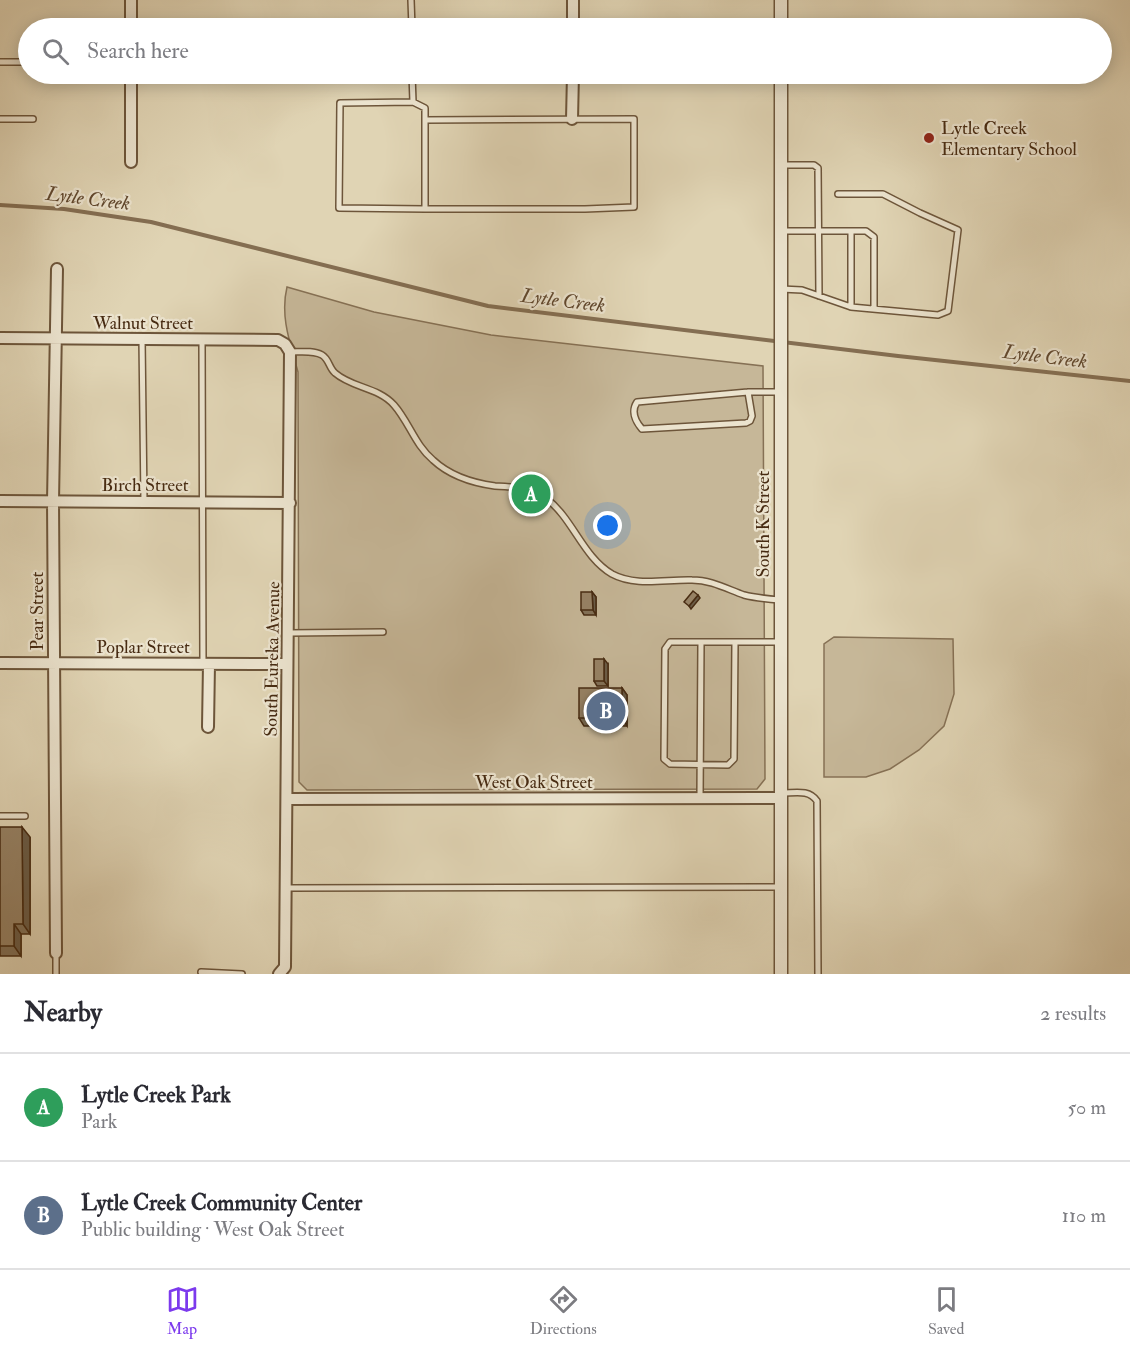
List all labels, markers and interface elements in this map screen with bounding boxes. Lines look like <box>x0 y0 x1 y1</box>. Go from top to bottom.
search box <box>18 18 1112 84</box>
icon: search <box>39 35 72 68</box>
text: Search here <box>87 37 189 65</box>
place label: Lytle Creek Elementary School <box>941 117 1077 161</box>
marker: Lytle Creek Elementary School <box>922 131 936 145</box>
water label: Lytle Creek <box>43 181 131 216</box>
water label: Lytle Creek <box>518 283 606 318</box>
street label: Walnut Street <box>92 312 193 335</box>
water label: Lytle Creek <box>1000 339 1088 374</box>
street label: South K Street <box>752 470 775 577</box>
pin: A <box>512 472 550 516</box>
street label: Birch Street <box>101 474 189 497</box>
your location <box>593 511 622 540</box>
street label: Pear Street <box>26 571 49 650</box>
street label: South Eureka Avenue <box>260 581 285 737</box>
street label: Poplar Street <box>96 636 190 659</box>
pin: B <box>586 688 626 734</box>
street label: West Oak Street <box>474 771 593 794</box>
text: Nearby <box>24 997 102 1029</box>
text: 2 results <box>1040 1001 1106 1026</box>
text: Lytle Creek Park <box>81 1081 231 1109</box>
text: A <box>37 1095 50 1120</box>
text: 50 m <box>1067 1095 1106 1120</box>
text: Park <box>81 1109 117 1134</box>
text: Lytle Creek Community Center <box>81 1189 362 1217</box>
text: B <box>37 1203 50 1228</box>
text: 110 m <box>1062 1203 1106 1228</box>
text: Public building · West Oak Street <box>81 1217 344 1242</box>
tab: Map <box>166 1283 199 1339</box>
tab: Directions <box>530 1283 597 1339</box>
tab: Saved <box>928 1283 964 1339</box>

